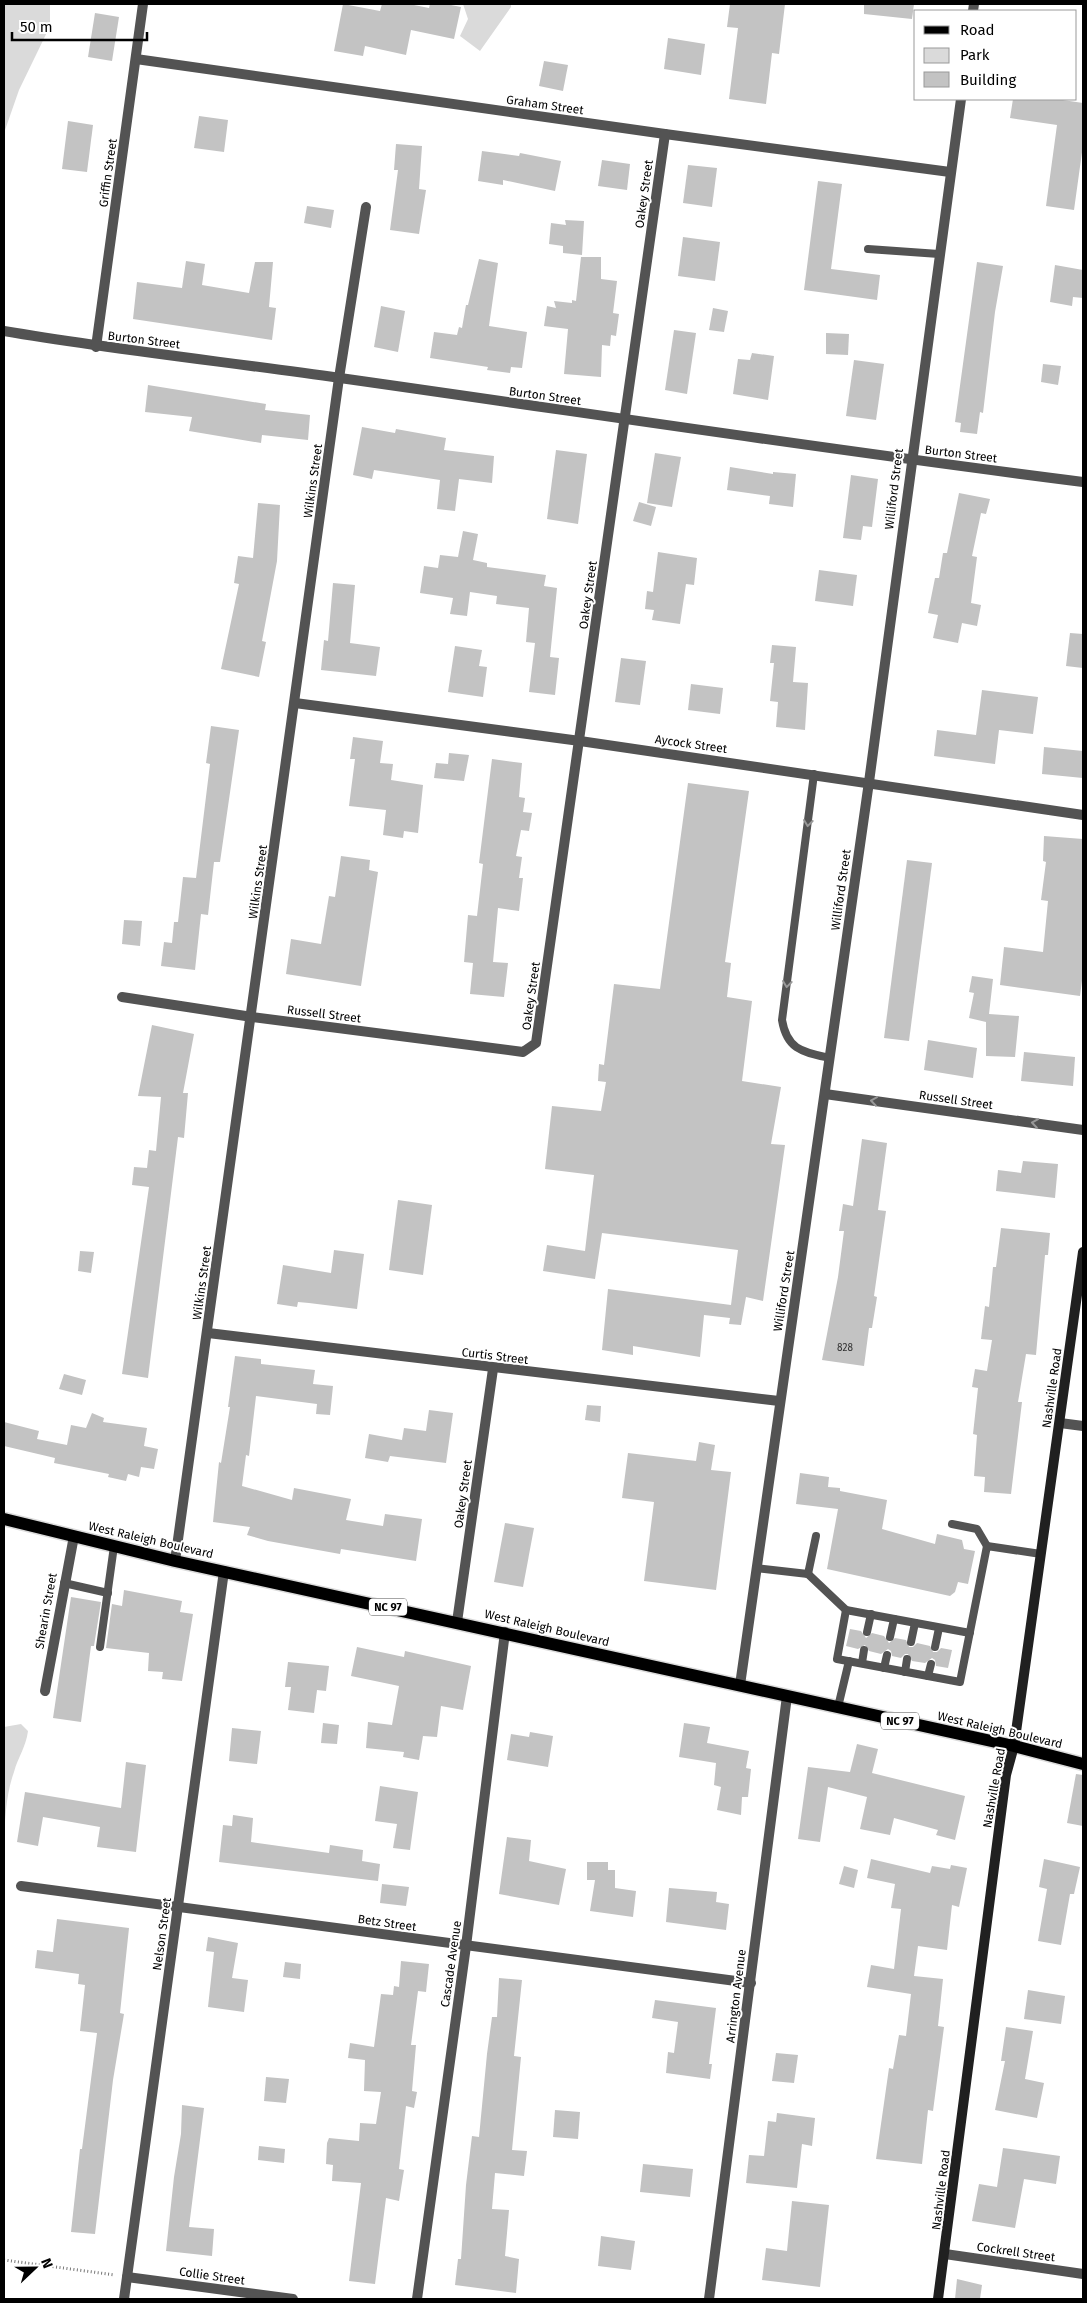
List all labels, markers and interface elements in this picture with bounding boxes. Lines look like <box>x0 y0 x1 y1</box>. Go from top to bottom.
scale bar <box>12 10 148 42</box>
legend <box>914 10 1077 100</box>
text: 50 m <box>20 18 53 36</box>
text: Road <box>960 21 995 39</box>
text: Park <box>960 46 990 64</box>
text: Building <box>960 71 1016 89</box>
street label: Graham Street <box>505 93 585 117</box>
street label: Griffin Street <box>96 137 120 208</box>
street label: Oakey Street <box>632 158 656 229</box>
street label: Burton Street <box>107 329 182 351</box>
street label: Burton Street <box>508 384 583 408</box>
street label: Wilkins Street <box>301 442 325 519</box>
street label: Burton Street <box>924 443 999 465</box>
street label: Williford Street <box>882 447 906 530</box>
street label: Oakey Street <box>576 559 600 630</box>
street label: Aycock Street <box>654 732 729 756</box>
one-way arrow <box>803 819 814 827</box>
street label: Wilkins Street <box>246 843 270 920</box>
street label: Williford Street <box>828 848 854 931</box>
street label: Oakey Street <box>519 960 543 1031</box>
one-way arrow <box>782 980 793 988</box>
street label: Russell Street <box>286 1003 363 1026</box>
street label: Russell Street <box>918 1088 995 1112</box>
one-way arrow <box>870 1096 878 1107</box>
one-way arrow <box>1031 1118 1039 1129</box>
street label: Wilkins Street <box>190 1244 214 1321</box>
street label: Williford Street <box>771 1249 797 1332</box>
house number: 828 <box>837 1342 853 1354</box>
street label: Curtis Street <box>461 1345 530 1367</box>
street label: Nashville Road <box>1039 1347 1065 1429</box>
street label: Oakey Street <box>451 1458 475 1529</box>
street label: West Raleigh Boulevard <box>87 1519 215 1561</box>
street label: Shearin Street <box>32 1571 60 1650</box>
road number: NC 97 <box>369 1598 407 1615</box>
street label: West Raleigh Boulevard <box>483 1607 611 1649</box>
street label: West Raleigh Boulevard <box>936 1709 1064 1751</box>
road number: NC 97 <box>881 1712 919 1730</box>
street label: Nashville Road <box>980 1747 1008 1829</box>
street label: Nelson Street <box>150 1896 174 1971</box>
street label: Betz Street <box>357 1912 418 1934</box>
street label: Cascade Avenue <box>438 1920 464 2008</box>
street label: Arrington Avenue <box>723 1948 749 2044</box>
street label: Nashville Road <box>929 2149 953 2231</box>
street label: Cockrell Street <box>976 2240 1057 2265</box>
north arrow <box>10 2243 60 2293</box>
text: N <box>37 2256 56 2271</box>
street label: Collie Street <box>178 2264 246 2288</box>

